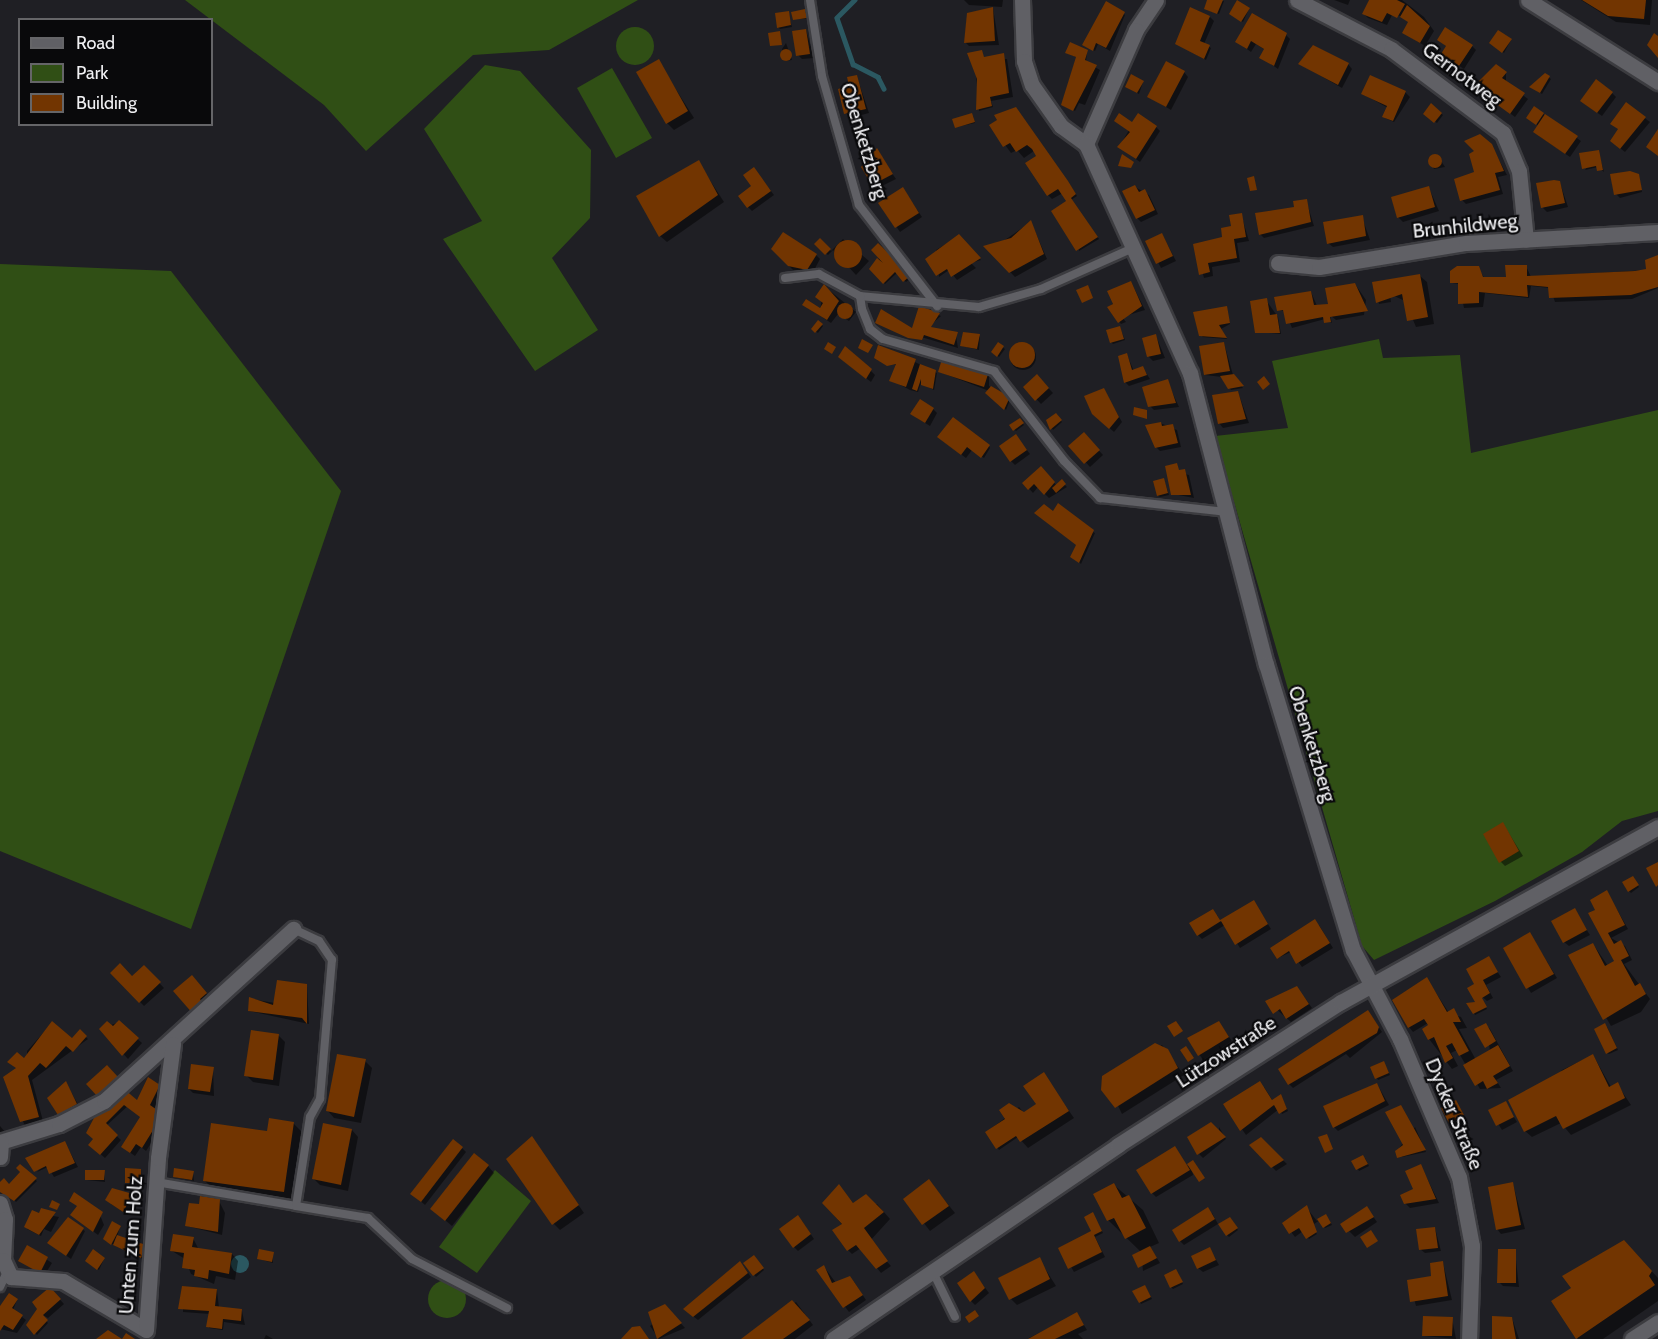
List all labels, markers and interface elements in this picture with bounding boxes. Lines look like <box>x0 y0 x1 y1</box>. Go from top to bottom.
legend <box>18 18 213 126</box>
text: Road <box>76 32 115 54</box>
street label: Gernotweg <box>1418 37 1506 113</box>
text: Park <box>76 62 108 84</box>
street label: Obenketzberg <box>835 80 893 202</box>
text: Building <box>76 92 137 114</box>
street label: Brunhildweg <box>1411 209 1519 243</box>
street label: Obenketzberg <box>1283 683 1341 805</box>
street label: Lützowstraße <box>1172 1011 1280 1093</box>
street label: Dycker Straße <box>1420 1055 1488 1173</box>
street label: Unten zum Holz <box>114 1175 148 1315</box>

